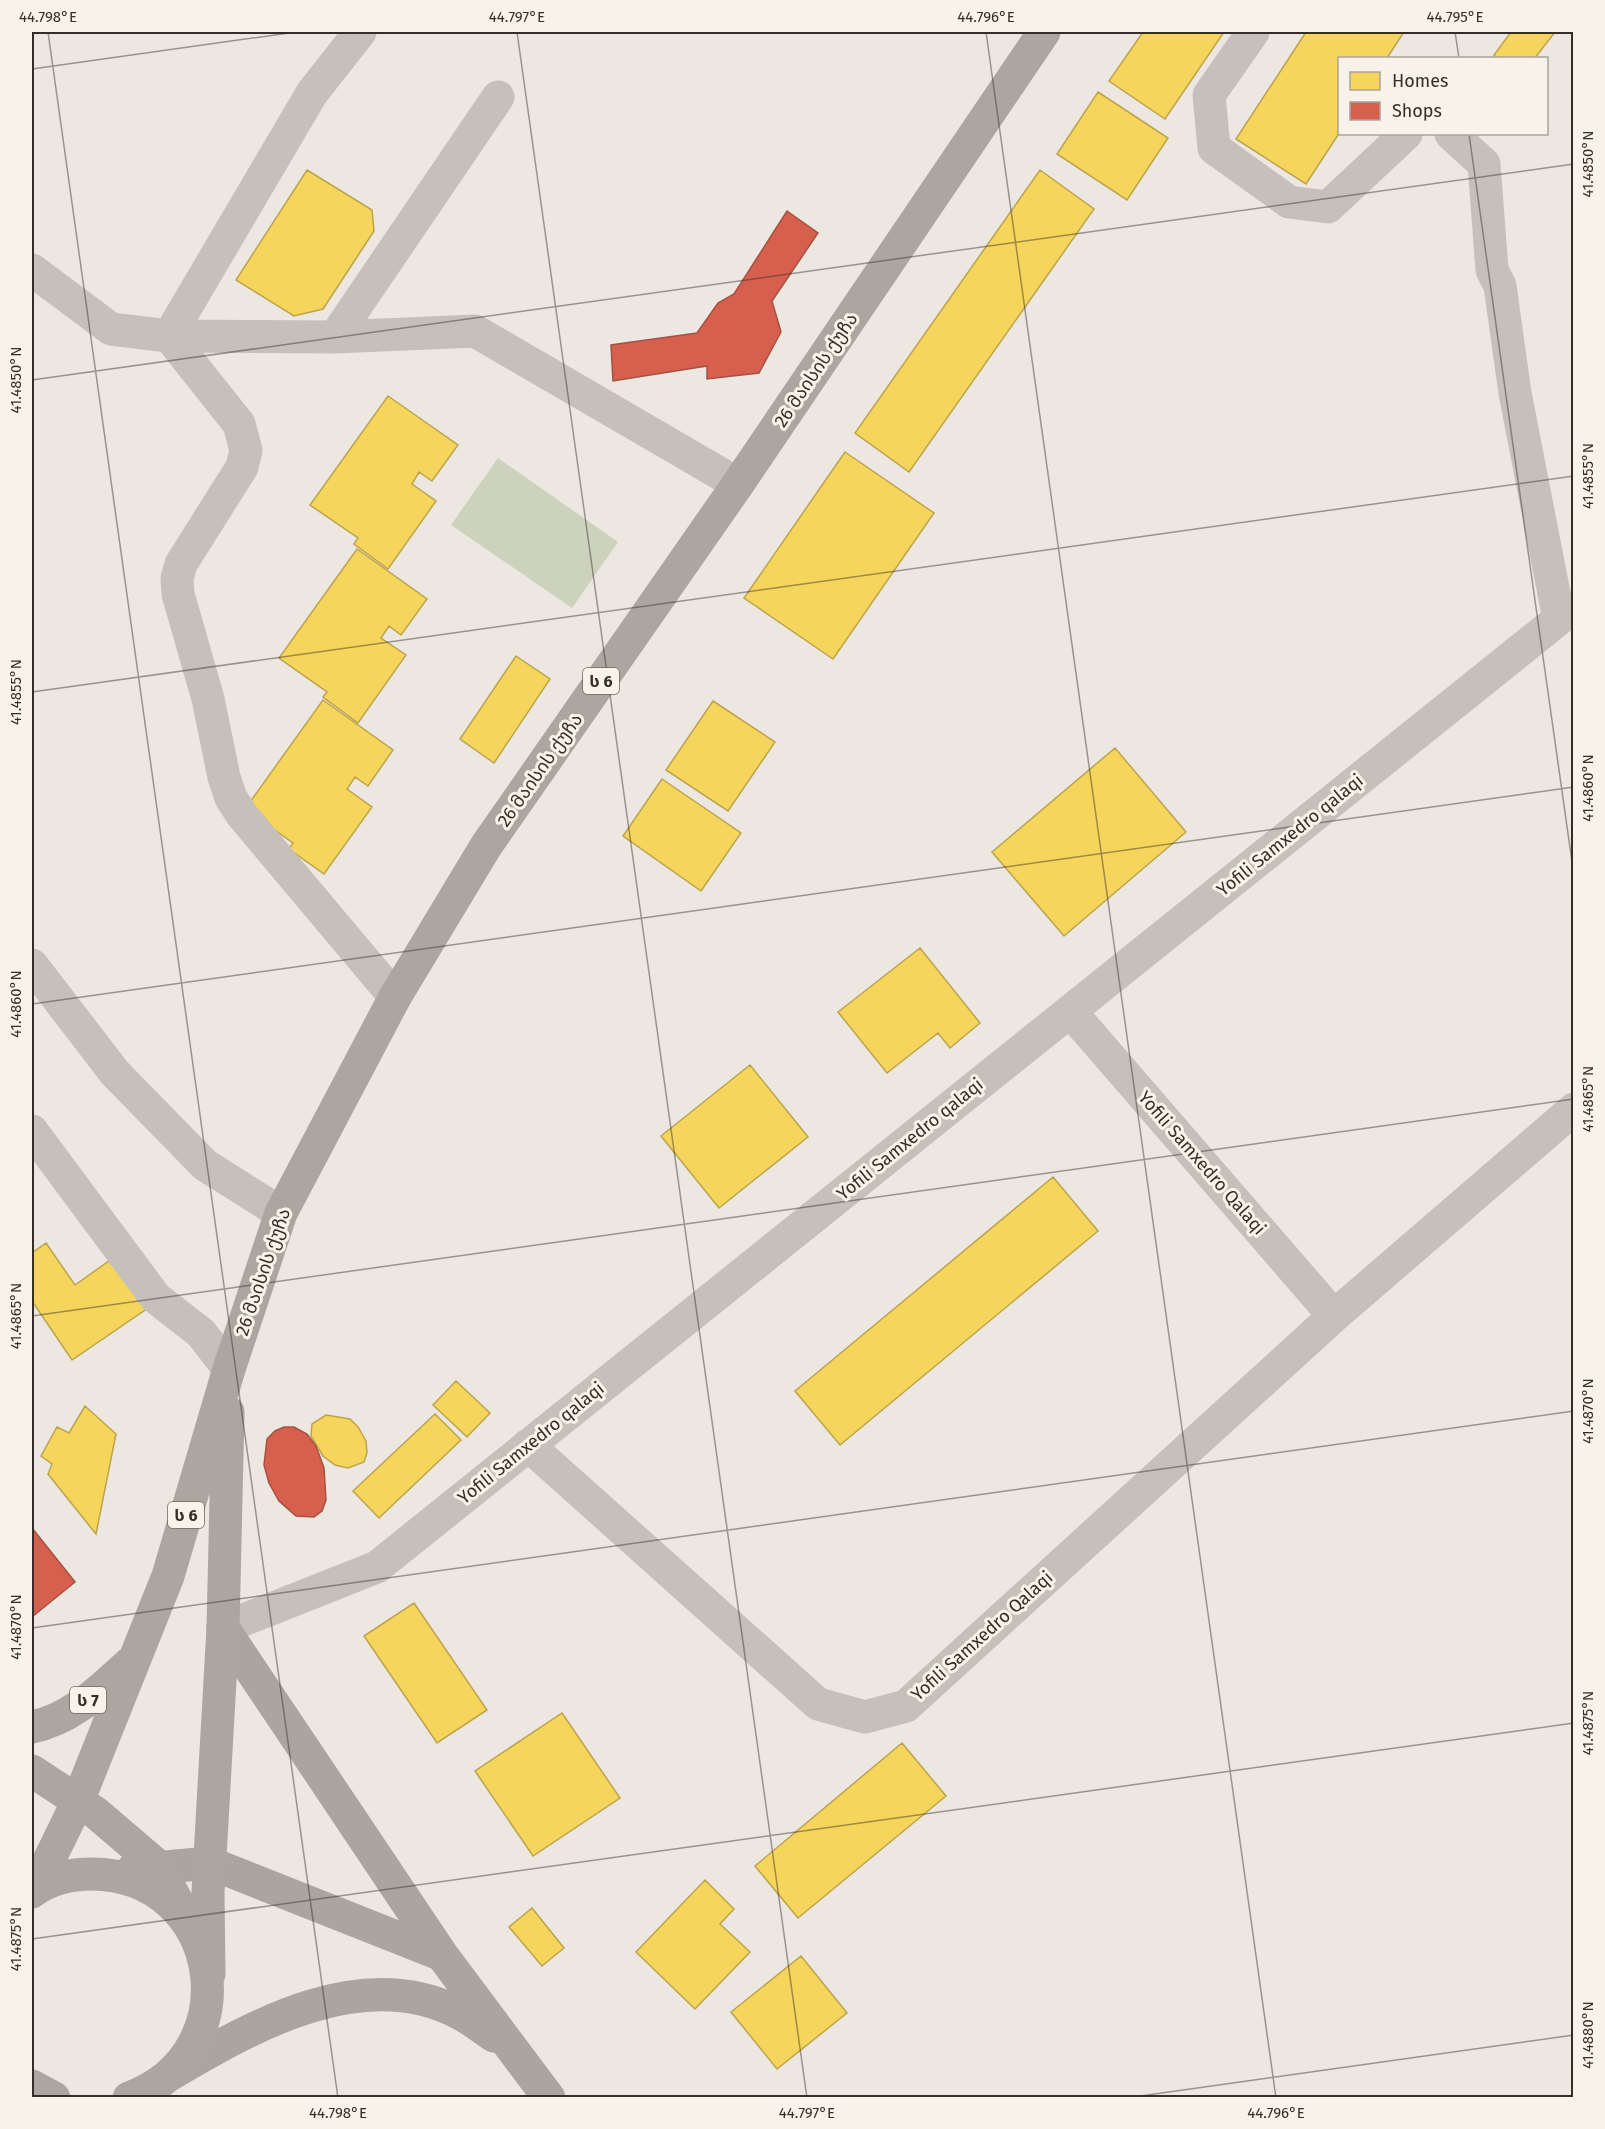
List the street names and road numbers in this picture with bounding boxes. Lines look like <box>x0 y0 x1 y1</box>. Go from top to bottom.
street label: 26 მაისის ქუჩა <box>770 309 862 431</box>
road number: ს 6 <box>583 668 619 694</box>
street label: 26 მაისის ქუჩა <box>493 709 587 831</box>
street label: Yofili Samxedro qalaqi <box>1212 769 1368 901</box>
street label: Yofili Samxedro qalaqi <box>832 1073 988 1205</box>
street label: Yofili Samxedro Qalaqi <box>1134 1087 1270 1239</box>
street label: 26 მაისის ქუჩა <box>231 1205 295 1339</box>
street label: Yofili Samxedro qalaqi <box>453 1377 609 1509</box>
road number: ს 6 <box>168 1502 204 1528</box>
street label: Yofili Samxedro Qalaqi <box>907 1566 1057 1706</box>
road number: ს 7 <box>70 1687 106 1713</box>

